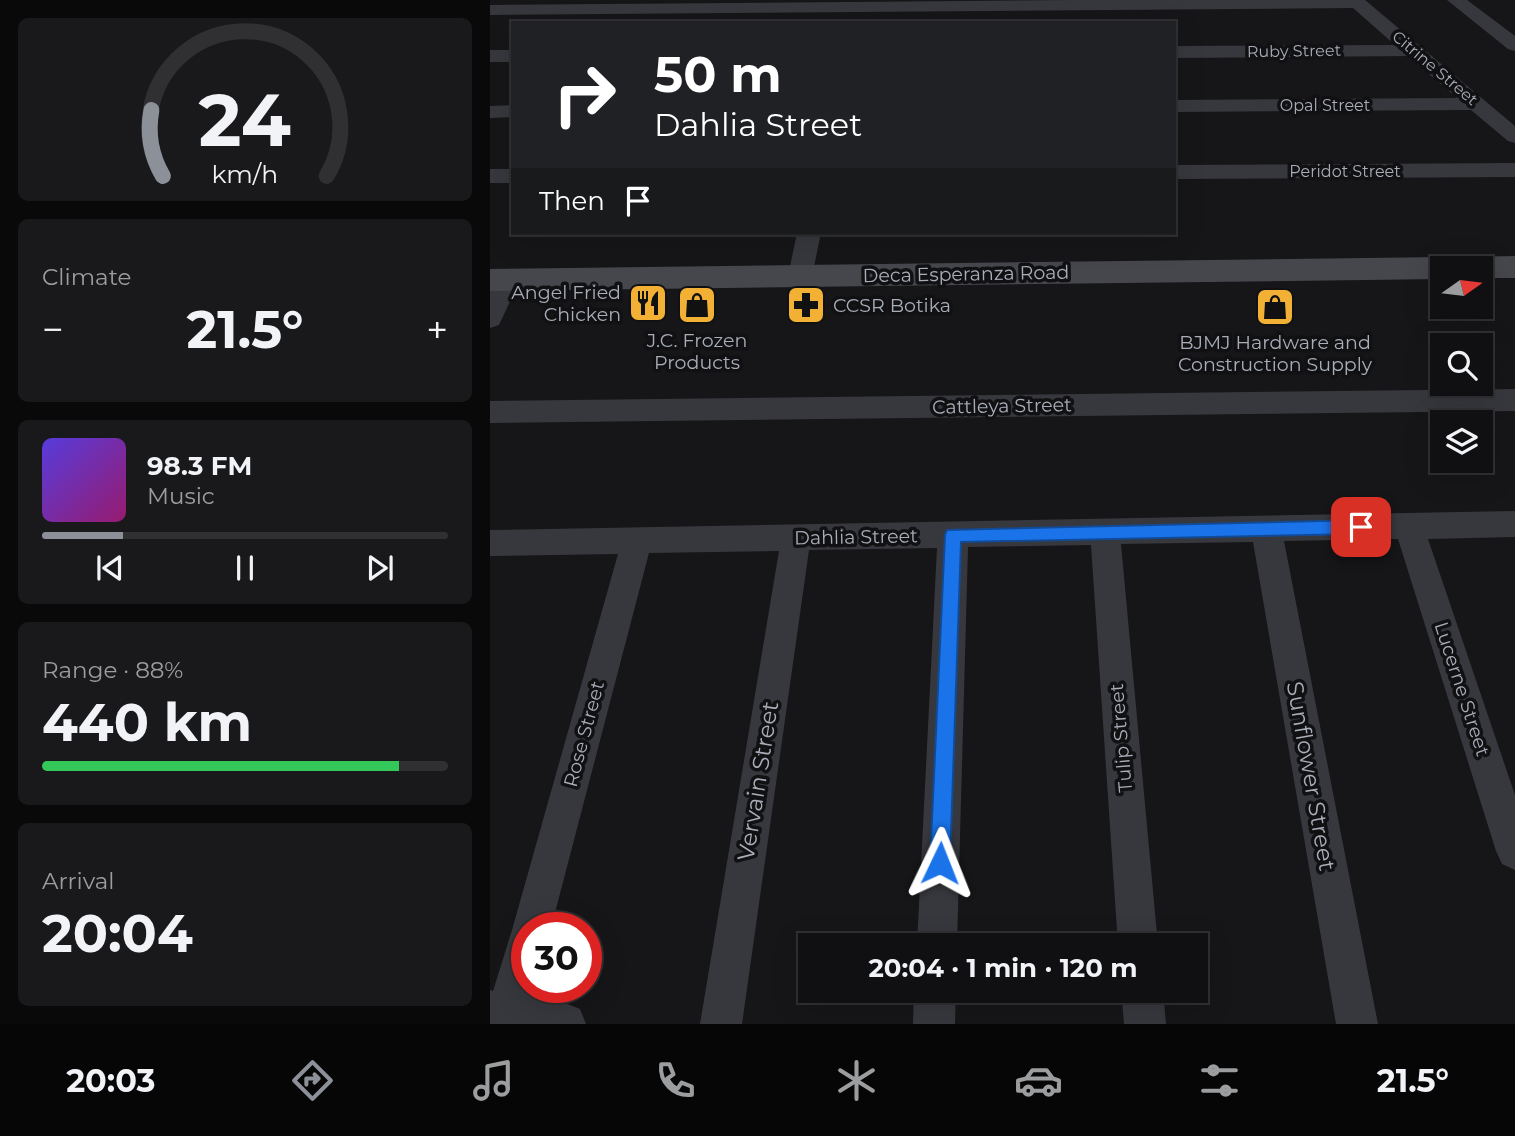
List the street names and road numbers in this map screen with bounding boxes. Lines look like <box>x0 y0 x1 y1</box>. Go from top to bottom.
street label: Citrine Street <box>1388 27 1482 110</box>
street label: Ruby Street <box>1247 41 1342 61</box>
street label: Opal Street <box>1280 96 1371 115</box>
street label: Peridot Street <box>1289 162 1401 181</box>
street label: Deca Esperanza Road <box>862 261 1070 287</box>
street label: Cattleya Street <box>932 393 1072 419</box>
street label: Dahlia Street <box>794 524 918 550</box>
street label: Lucerne Street <box>1429 619 1495 759</box>
street label: Rose Street <box>559 678 609 790</box>
street label: Sunflower Street <box>1281 679 1341 873</box>
street label: Tulip Street <box>1105 682 1137 793</box>
street label: Vervain Street <box>732 699 784 863</box>

